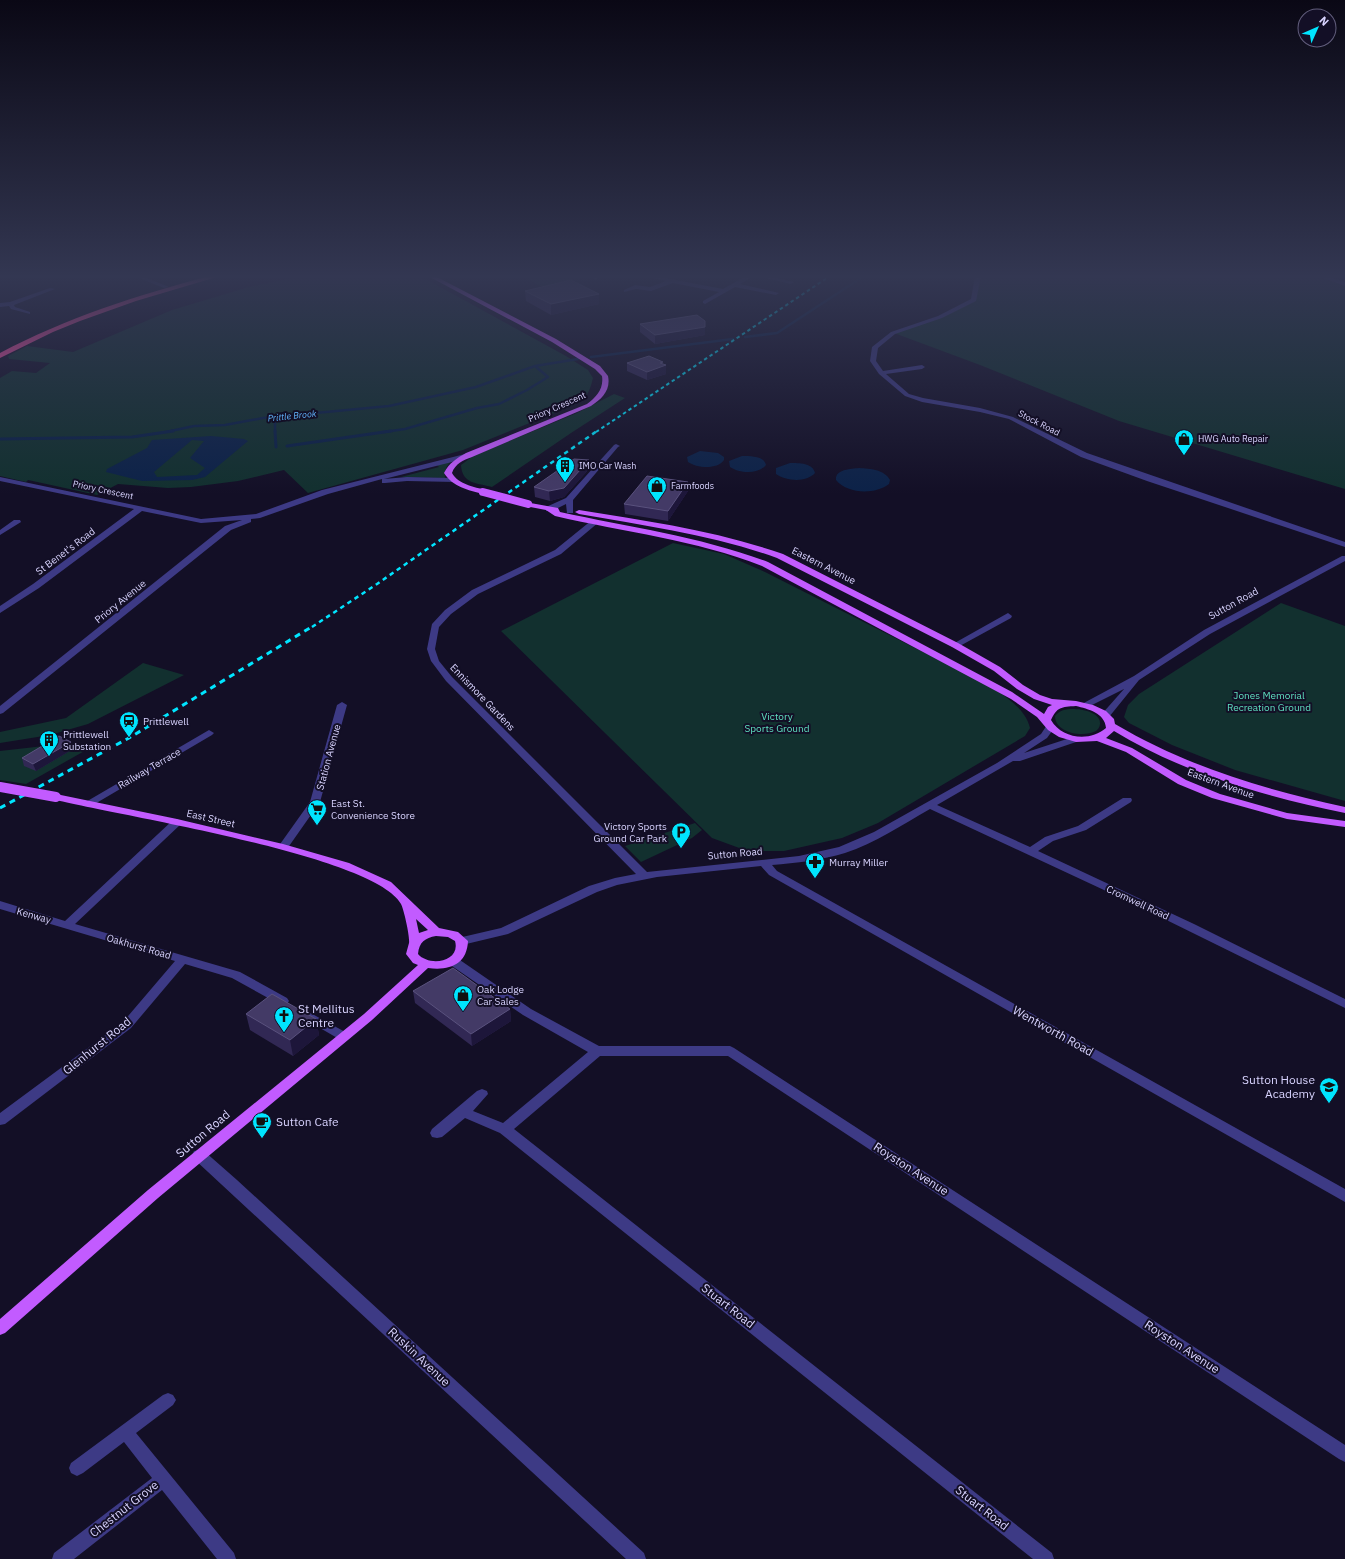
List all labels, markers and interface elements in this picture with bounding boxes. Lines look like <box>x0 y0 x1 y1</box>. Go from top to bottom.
north arrow <box>1297 8 1337 48</box>
text: N <box>1316 13 1332 29</box>
street label: Priory Crescent <box>526 389 587 424</box>
water label: Prittle Brook <box>267 407 317 424</box>
street label: Stock Road <box>1016 407 1062 438</box>
shop icon: HWG Auto Repair <box>1173 428 1195 456</box>
place label: HWG Auto Repair <box>1198 433 1269 444</box>
building icon: IMO Car Wash <box>554 455 576 483</box>
place label: IMO Car Wash <box>579 460 636 471</box>
shop icon: Farmfoods <box>646 475 668 503</box>
street label: Priory Crescent <box>72 478 134 501</box>
place label: Farmfoods <box>671 480 714 491</box>
street label: St Benet's Road <box>33 525 98 578</box>
street label: Eastern Avenue <box>790 544 858 587</box>
street label: Priory Avenue <box>92 576 149 626</box>
street label: Sutton Road <box>1206 584 1260 622</box>
street label: Ennismore Gardens <box>447 661 518 734</box>
park label: Jones Memorial Recreation Ground <box>1227 689 1311 714</box>
station icon: Prittlewell <box>118 710 140 738</box>
park label: Victory Sports Ground <box>745 710 810 735</box>
place label: Prittlewell <box>143 715 189 728</box>
street label: Station Avenue <box>313 722 344 792</box>
place label: Prittlewell Substation <box>63 728 111 753</box>
building icon: Prittlewell Substation <box>38 729 60 757</box>
street label: Railway Terrace <box>115 745 184 792</box>
street label: Eastern Avenue <box>1186 765 1256 802</box>
place label: East St. Convenience Store <box>331 797 415 822</box>
supermarket icon: East St. Convenience Store <box>306 798 328 826</box>
street label: East Street <box>185 807 237 830</box>
place label: Victory Sports Ground Car Park <box>593 820 668 845</box>
parking icon: Victory Sports Ground Car Park <box>670 821 692 849</box>
street label: Sutton Road <box>707 845 763 862</box>
pharmacy icon: Murray Miller <box>804 851 826 879</box>
place label: Murray Miller <box>829 856 888 869</box>
street label: Cromwell Road <box>1104 882 1171 923</box>
street label: Kenway <box>15 904 53 927</box>
street label: Oakhurst Road <box>105 931 173 962</box>
place label: Oak Lodge Car Sales <box>477 983 525 1008</box>
shop icon: Oak Lodge Car Sales <box>452 984 474 1012</box>
place label: St Mellitus Centre <box>298 1001 355 1030</box>
street label: Wentworth Road <box>1010 1002 1096 1059</box>
church icon: St Mellitus Centre <box>273 1005 295 1033</box>
street label: Glenhurst Road <box>60 1014 134 1078</box>
place label: Sutton House Academy <box>1242 1072 1315 1101</box>
school or university icon: Sutton House Academy <box>1318 1076 1340 1104</box>
street label: Sutton Road <box>173 1107 233 1161</box>
cafe icon: Sutton Cafe <box>251 1111 273 1139</box>
place label: Sutton Cafe <box>276 1114 339 1129</box>
street label: Royston Avenue <box>871 1139 952 1199</box>
street label: Stuart Road <box>699 1280 758 1331</box>
street label: Royston Avenue <box>1142 1317 1223 1377</box>
street label: Ruskin Avenue <box>385 1324 454 1389</box>
street label: Chestnut Grove <box>86 1477 161 1540</box>
street label: Stuart Road <box>953 1482 1012 1533</box>

